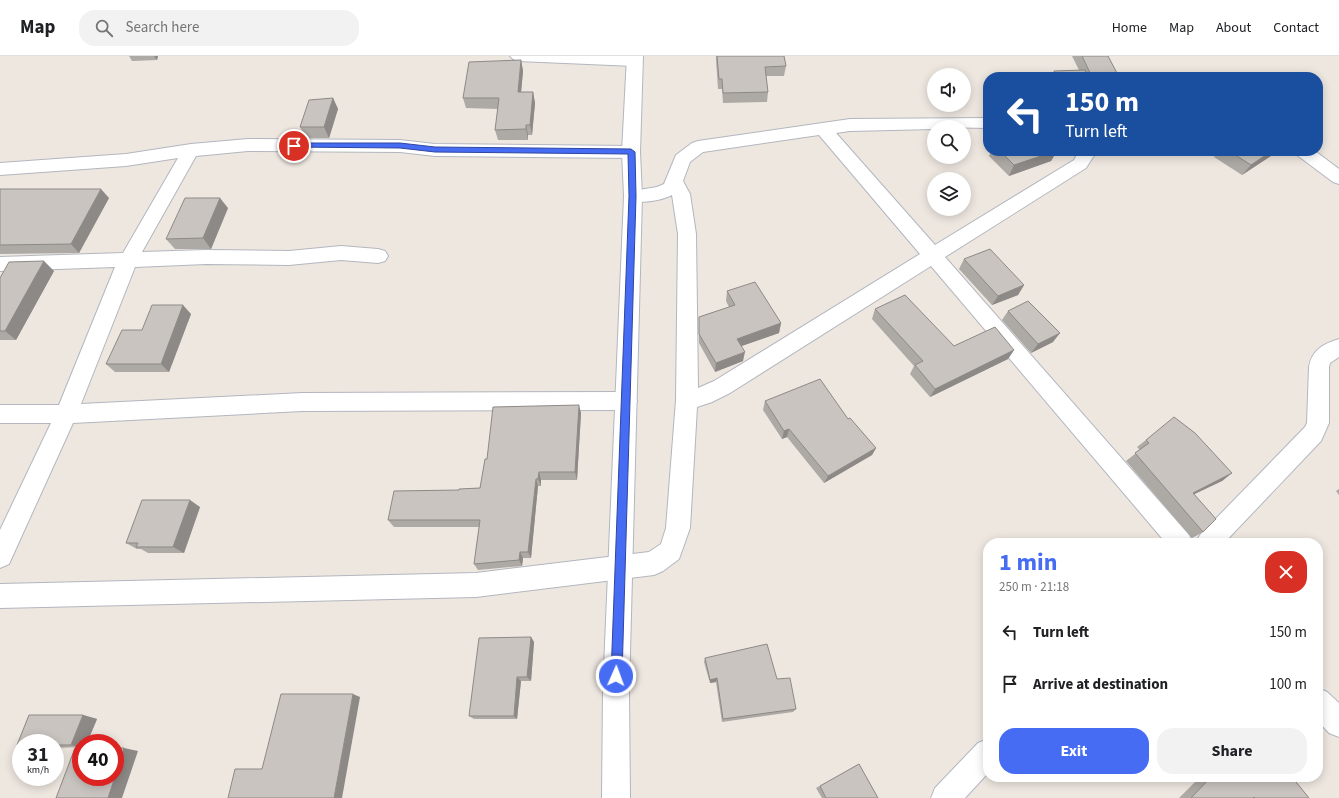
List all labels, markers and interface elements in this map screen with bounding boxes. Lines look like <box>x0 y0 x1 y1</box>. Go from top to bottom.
search box <box>79 10 359 46</box>
text: Map <box>20 14 55 41</box>
icon: search <box>93 17 115 39</box>
text: Search here <box>125 17 199 38</box>
text: Home <box>1112 18 1147 38</box>
text: Map <box>1169 18 1194 38</box>
text: About <box>1216 18 1251 38</box>
text: Contact <box>1273 18 1319 38</box>
map controls <box>927 68 971 216</box>
button: sound <box>927 68 971 112</box>
text: 150 m <box>1065 82 1139 122</box>
icon: left <box>999 88 1051 140</box>
text: Turn left <box>1065 119 1127 144</box>
button: search <box>927 120 971 164</box>
pin <box>277 129 311 163</box>
icon: arrive <box>283 135 305 157</box>
button: layers <box>927 172 971 216</box>
text: 1 min <box>999 545 1057 580</box>
button: close <box>1265 551 1307 593</box>
text: 250 m · 21:18 <box>999 578 1069 596</box>
icon: left <box>999 621 1021 643</box>
text: Turn left <box>1033 622 1089 643</box>
text: 150 m <box>1269 622 1307 643</box>
position arrow <box>595 655 637 697</box>
icon: arrive <box>999 673 1021 695</box>
text: Arrive at destination <box>1033 674 1168 695</box>
text: 100 m <box>1269 674 1307 695</box>
button: Exit <box>999 728 1149 774</box>
button: Share <box>1157 728 1307 774</box>
speed limit sign: 40 <box>72 734 124 786</box>
text: 31 <box>27 741 49 769</box>
text: km/h <box>27 763 49 777</box>

